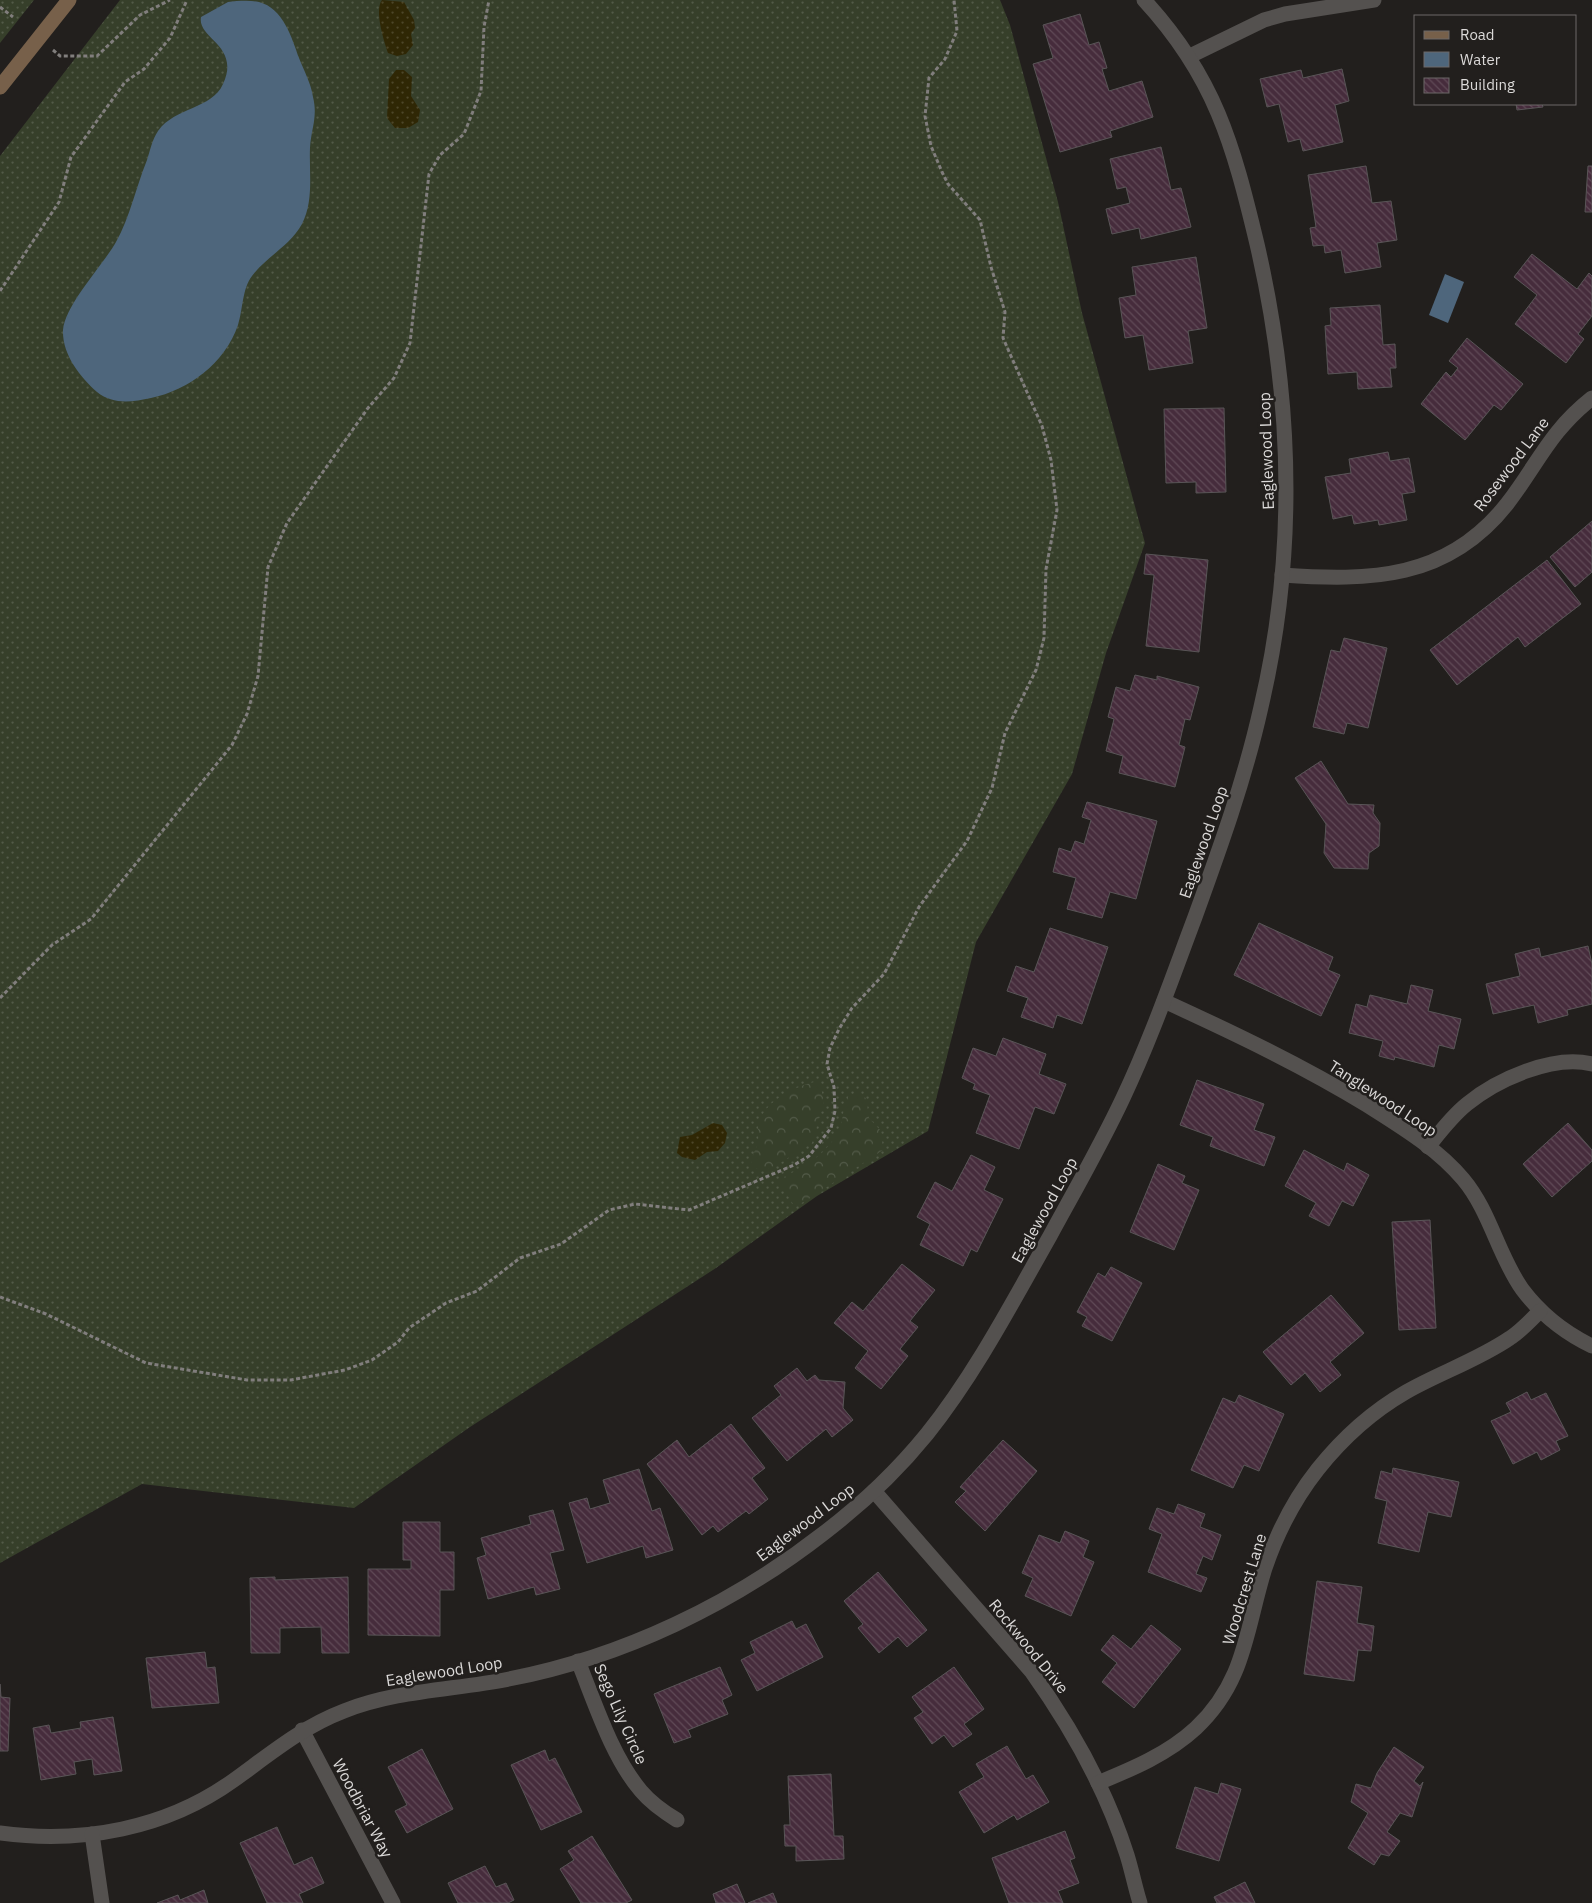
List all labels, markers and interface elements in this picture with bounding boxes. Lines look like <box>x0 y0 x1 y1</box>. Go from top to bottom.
legend <box>1414 15 1577 105</box>
text: Road <box>1460 25 1495 44</box>
text: Water <box>1460 50 1501 69</box>
text: Building <box>1460 75 1515 94</box>
street label: Eaglewood Loop <box>1254 392 1278 510</box>
street label: Rosewood Lane <box>1469 413 1553 515</box>
street label: Eaglewood Loop <box>1174 783 1232 901</box>
street label: Tanglewood Loop <box>1325 1055 1441 1141</box>
street label: Eaglewood Loop <box>1007 1154 1081 1266</box>
street label: Eaglewood Loop <box>752 1479 858 1565</box>
street label: Woodcrest Lane <box>1218 1531 1270 1647</box>
street label: Rockwood Drive <box>985 1595 1073 1697</box>
street label: Eaglewood Loop <box>384 1652 504 1690</box>
street label: Sego Lily Circle <box>590 1661 652 1768</box>
street label: Woodbriar Way <box>329 1755 397 1861</box>

